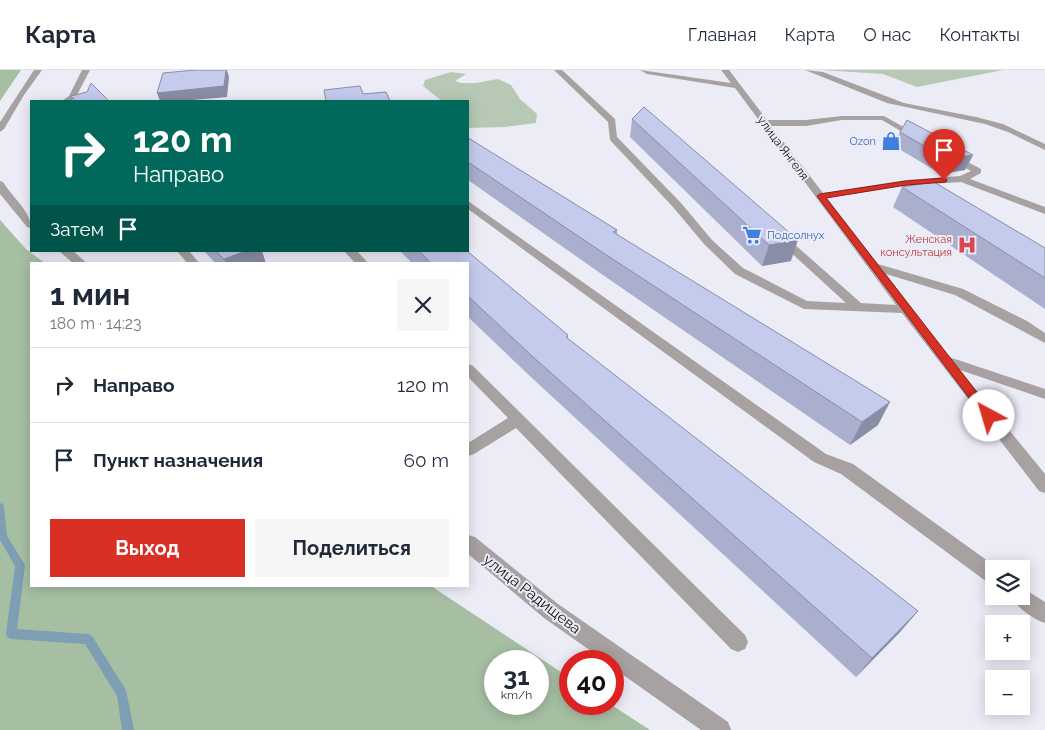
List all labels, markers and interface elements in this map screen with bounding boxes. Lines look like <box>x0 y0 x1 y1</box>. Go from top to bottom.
text: Карта <box>25 20 96 49</box>
text: Главная <box>688 24 756 45</box>
text: Карта <box>784 24 835 45</box>
text: О нас <box>863 24 911 45</box>
text: Контакты <box>939 24 1020 45</box>
street label: улица Янгеля <box>754 113 812 183</box>
text: 120 m <box>133 119 233 160</box>
icon: right <box>50 120 115 185</box>
pin <box>923 129 965 180</box>
shop icon: Ozon <box>880 130 902 152</box>
place label: Ozon <box>849 135 876 148</box>
icon: arrive <box>930 136 958 164</box>
text: Направо <box>133 161 224 187</box>
icon: arrive <box>114 215 142 243</box>
text: Затем <box>50 218 104 240</box>
supermarket icon: Подсолнух <box>741 224 763 246</box>
place label: Подсолнух <box>767 229 825 242</box>
place label: Женская консультация <box>880 233 952 259</box>
hospital icon: Женская консультация <box>956 234 978 256</box>
text: 1 мин <box>50 277 130 312</box>
button: close <box>397 279 449 331</box>
text: 180 m · 14:23 <box>50 314 142 333</box>
icon: right <box>50 371 78 399</box>
text: Направо <box>93 374 174 396</box>
text: 120 m <box>397 374 449 396</box>
position arrow <box>962 389 1014 441</box>
icon: arrive <box>50 446 78 474</box>
text: Пункт назначения <box>93 449 263 471</box>
text: 60 m <box>404 449 449 471</box>
button: Выход <box>50 519 245 577</box>
button: Поделиться <box>255 519 449 577</box>
street label: улица Радищева <box>480 550 584 638</box>
map controls <box>985 560 1030 715</box>
button: layers <box>985 560 1030 605</box>
button: + <box>985 615 1030 660</box>
speed limit sign: 40 <box>559 650 624 715</box>
text: 31 <box>503 661 530 691</box>
button: − <box>985 670 1030 715</box>
text: km/h <box>501 688 532 702</box>

